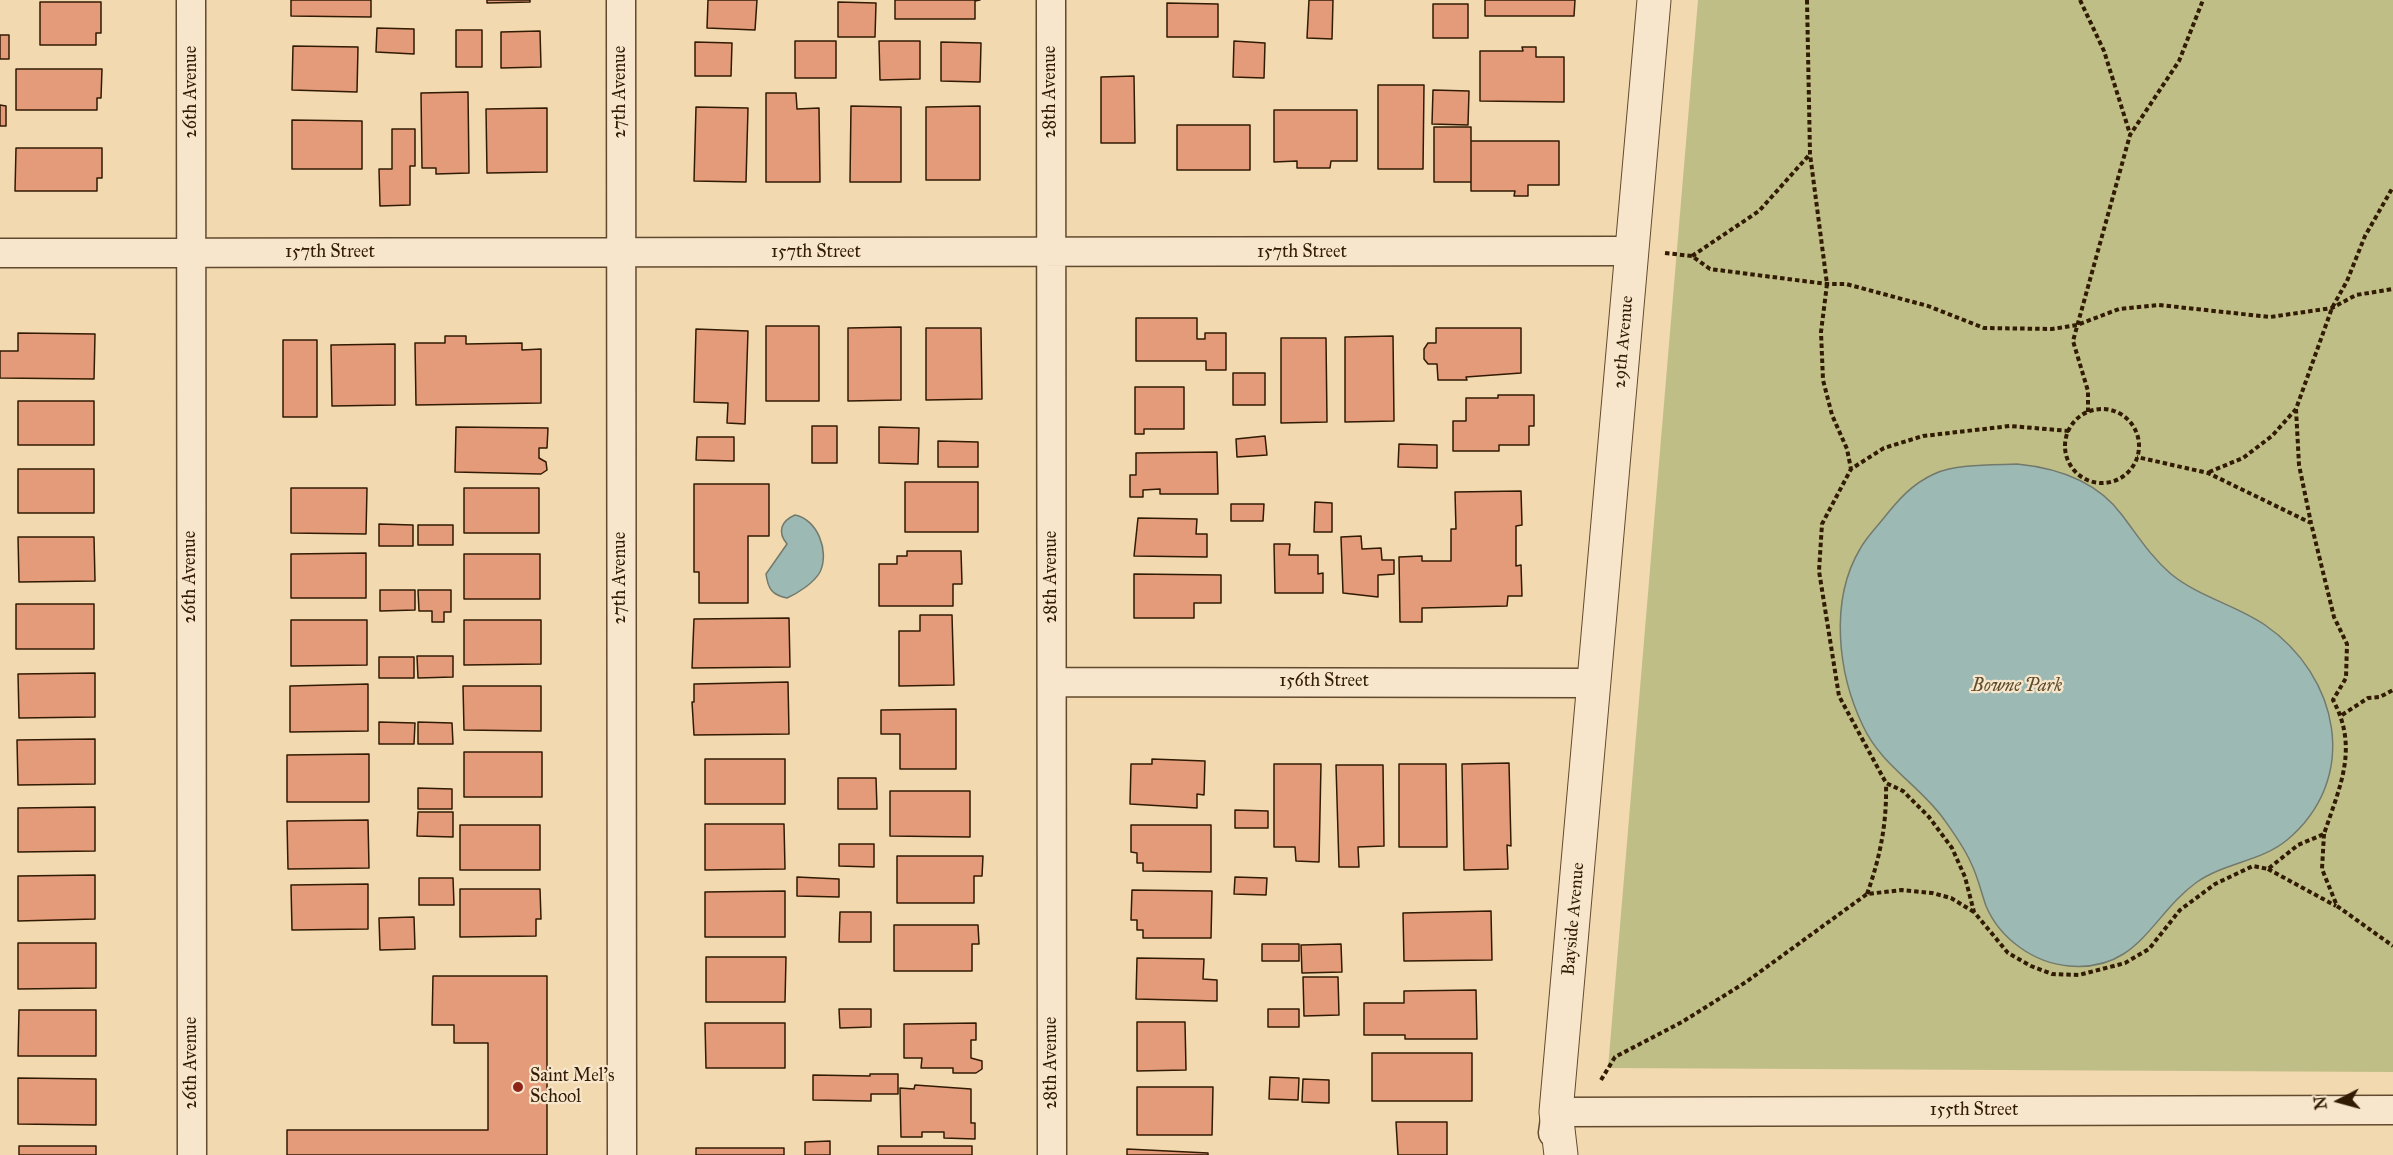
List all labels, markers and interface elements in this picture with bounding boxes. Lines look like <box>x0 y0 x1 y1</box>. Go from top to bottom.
street label: 26th Avenue <box>181 46 203 138</box>
street label: 27th Avenue <box>610 46 632 138</box>
street label: 28th Avenue <box>1040 46 1062 138</box>
street label: 157th Street <box>285 242 375 264</box>
street label: 157th Street <box>771 242 861 264</box>
street label: 157th Street <box>1257 242 1347 264</box>
street label: 29th Avenue <box>1609 295 1639 389</box>
street label: 26th Avenue <box>180 531 202 623</box>
street label: 28th Avenue <box>1041 531 1063 623</box>
street label: 27th Avenue <box>610 532 632 624</box>
street label: 156th Street <box>1279 671 1369 693</box>
park label: Bowne Park <box>1972 676 2062 698</box>
street label: Bayside Avenue <box>1558 861 1590 977</box>
street label: 26th Avenue <box>181 1017 203 1109</box>
street label: 28th Avenue <box>1041 1017 1063 1109</box>
place label: Saint Mel's School <box>530 1066 614 1108</box>
north arrow <box>2309 1071 2369 1131</box>
marker: Saint Mel's School <box>511 1080 525 1094</box>
text: N <box>2310 1095 2331 1111</box>
street label: 155th Street <box>1930 1100 2018 1122</box>

